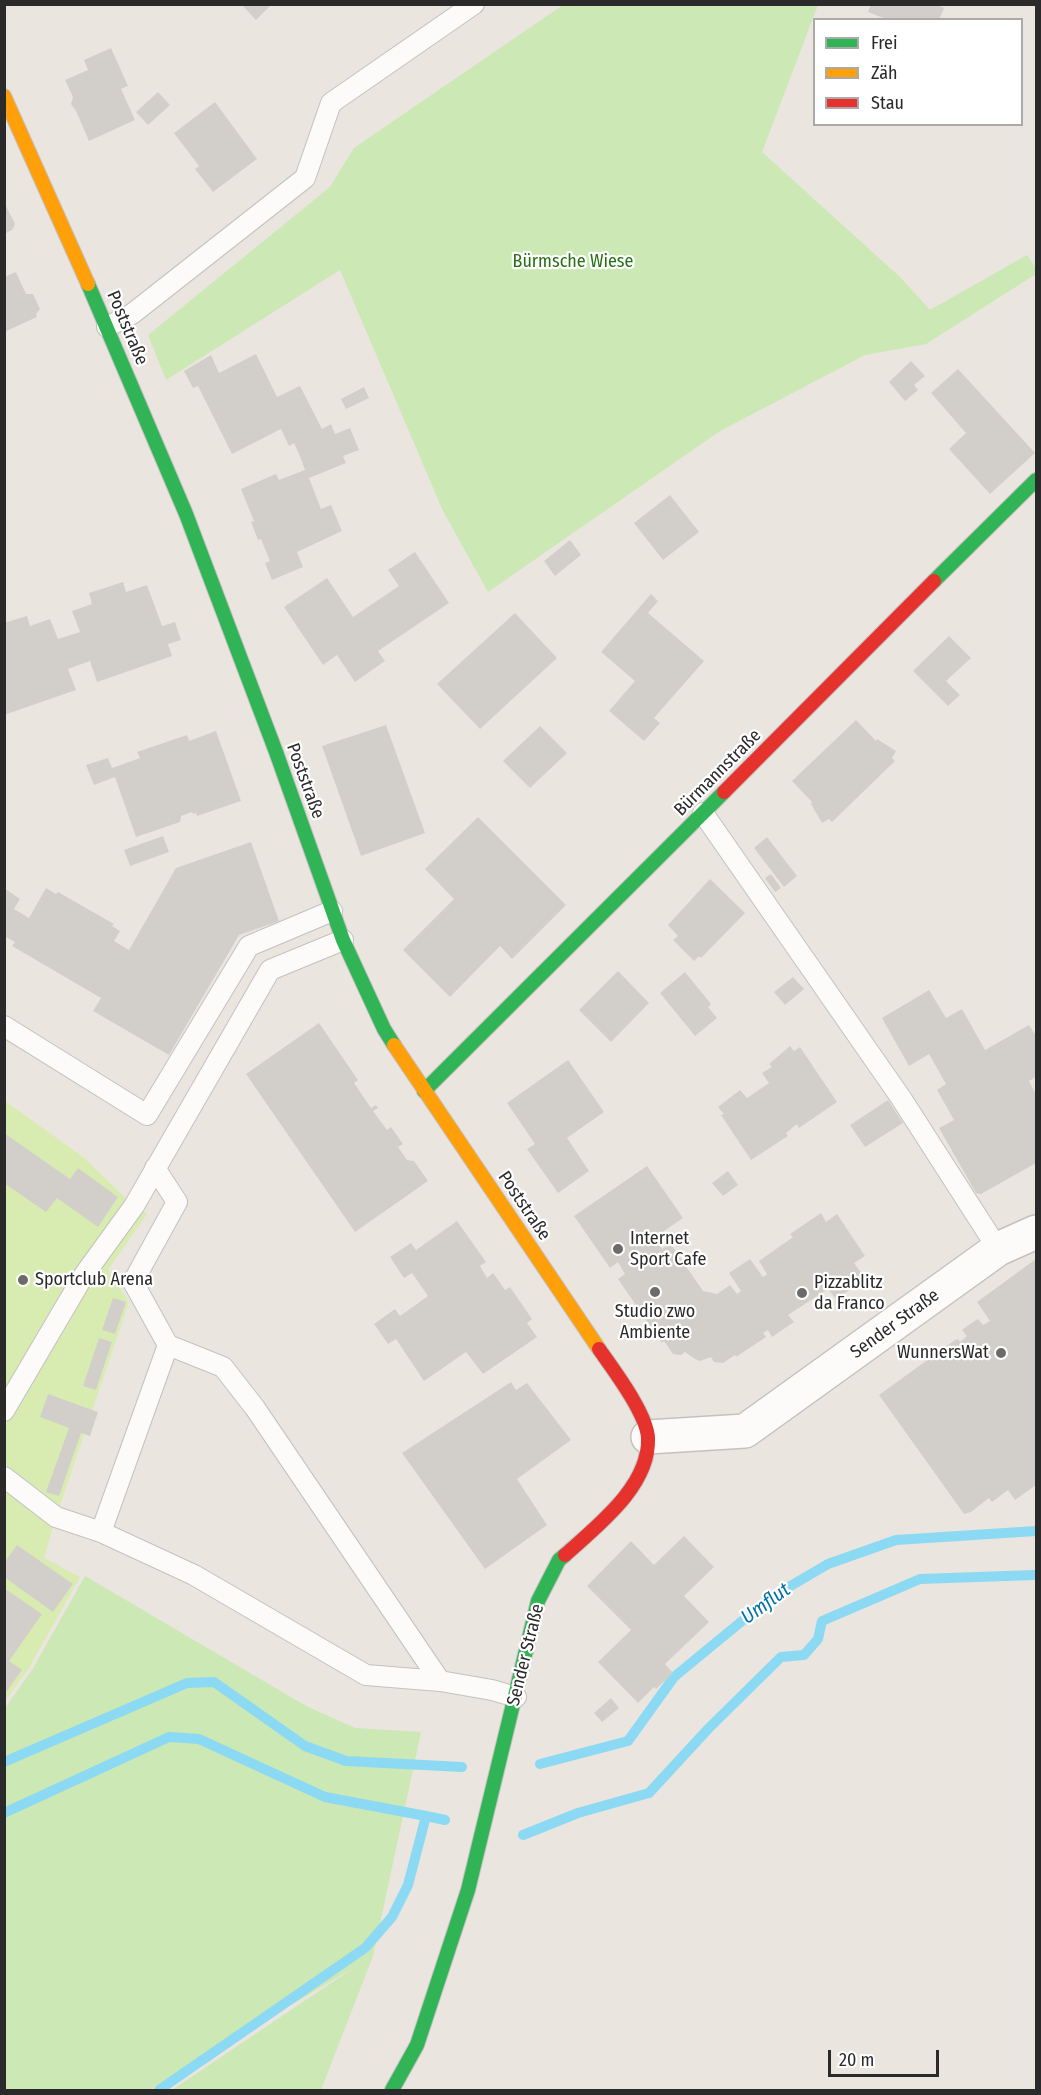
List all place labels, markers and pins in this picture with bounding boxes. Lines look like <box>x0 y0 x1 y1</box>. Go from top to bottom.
place label: Internet Sport Cafe <box>630 1228 706 1270</box>
marker: Internet Sport Cafe <box>611 1242 625 1256</box>
place label: Sportclub Arena <box>35 1269 153 1291</box>
place label: Pizzablitz da Franco <box>814 1272 885 1314</box>
marker: Sportclub Arena <box>16 1273 30 1287</box>
marker: Studio zwo Ambiente <box>648 1285 662 1299</box>
marker: Pizzablitz da Franco <box>795 1286 809 1300</box>
place label: Studio zwo Ambiente <box>615 1301 695 1344</box>
place label: WunnersWat <box>897 1342 989 1364</box>
marker: WunnersWat <box>994 1346 1008 1360</box>

